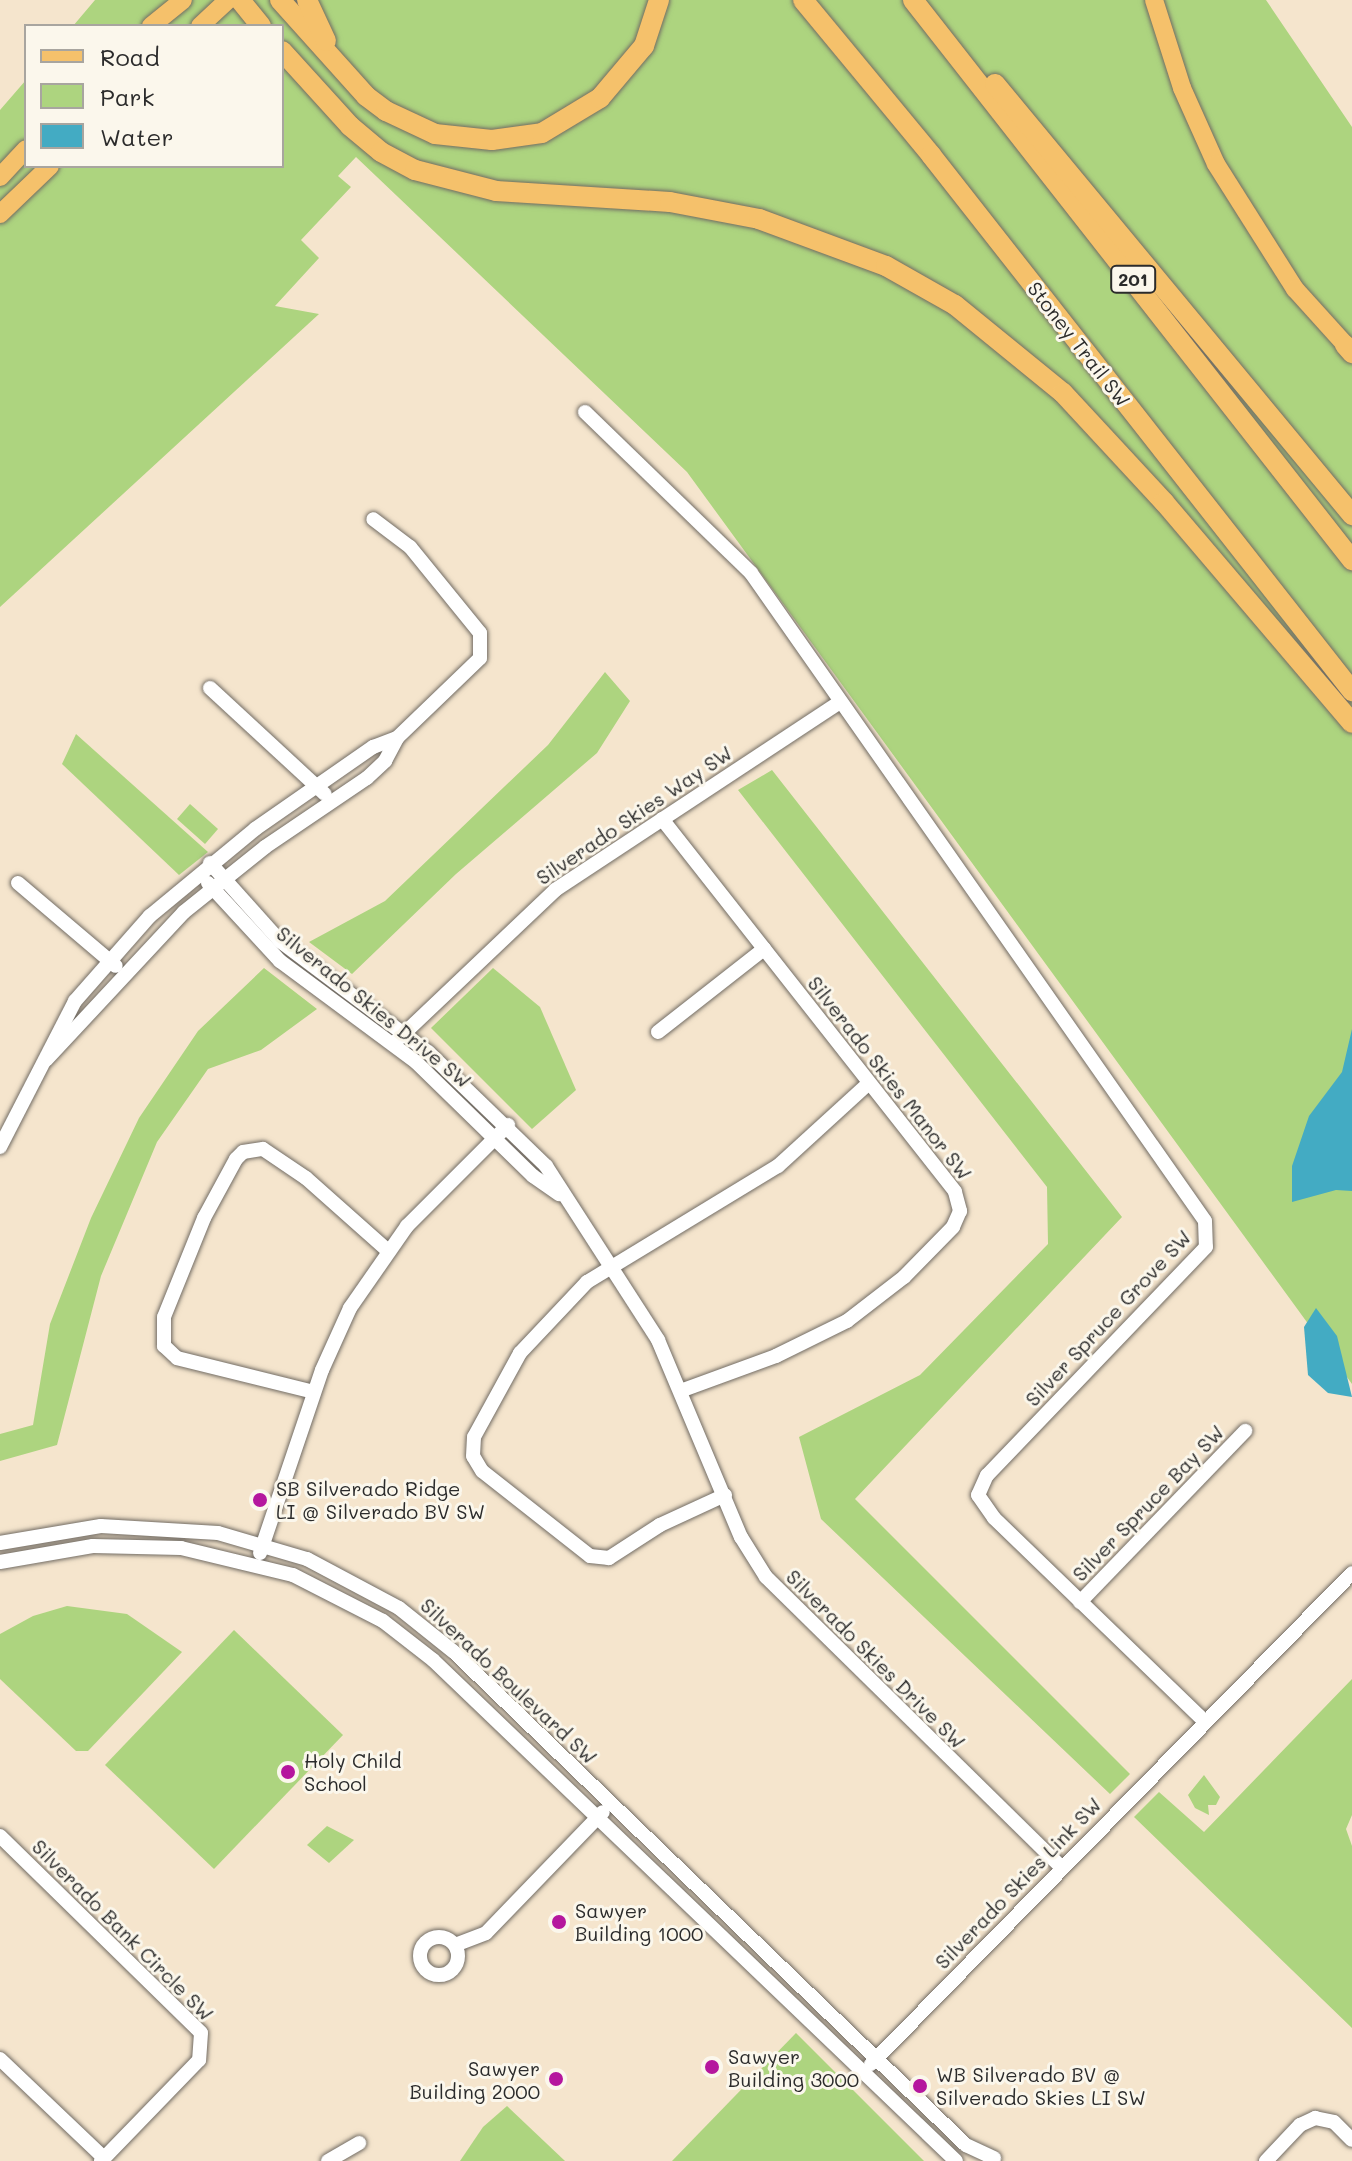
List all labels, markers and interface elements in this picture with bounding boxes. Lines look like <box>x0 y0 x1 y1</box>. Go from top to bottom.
legend <box>24 24 284 168</box>
text: Road <box>100 41 160 72</box>
text: Park <box>100 81 154 112</box>
text: Water <box>100 121 174 152</box>
road number: 201 <box>1109 265 1157 293</box>
street label: Stoney Trail SW <box>1023 277 1135 411</box>
street label: Silverado Skies Way SW <box>532 740 736 890</box>
street label: Silverado Skies Drive SW <box>272 921 476 1093</box>
street label: Silverado Skies Manor SW <box>803 971 977 1185</box>
street label: Silver Spruce Grove SW <box>1020 1225 1196 1411</box>
street label: Silver Spruce Bay SW <box>1067 1420 1229 1586</box>
place label: SB Silverado Ridge LI @ Silverado BV SW <box>276 1476 485 1523</box>
marker: SB Silverado Ridge LI @ Silverado BV SW <box>251 1491 269 1509</box>
street label: Silverado Skies Drive SW <box>781 1564 971 1754</box>
street label: Silverado Boulevard SW <box>416 1593 602 1769</box>
place label: Holy Child School <box>304 1748 401 1795</box>
marker: Holy Child School <box>279 1763 297 1781</box>
street label: Silverado Skies Link SW <box>930 1792 1106 1974</box>
street label: Silverado Bank Circle SW <box>27 1834 219 2026</box>
place label: Sawyer Building 1000 <box>575 1898 703 1945</box>
marker: Sawyer Building 1000 <box>550 1913 568 1931</box>
place label: Sawyer Building 3000 <box>728 2044 859 2091</box>
place label: Sawyer Building 2000 <box>409 2056 540 2103</box>
marker: Sawyer Building 3000 <box>703 2058 721 2076</box>
place label: WB Silverado BV @ Silverado Skies LI SW <box>936 2062 1146 2109</box>
marker: Sawyer Building 2000 <box>547 2070 565 2088</box>
marker: WB Silverado BV @ Silverado Skies LI SW <box>911 2077 929 2095</box>

